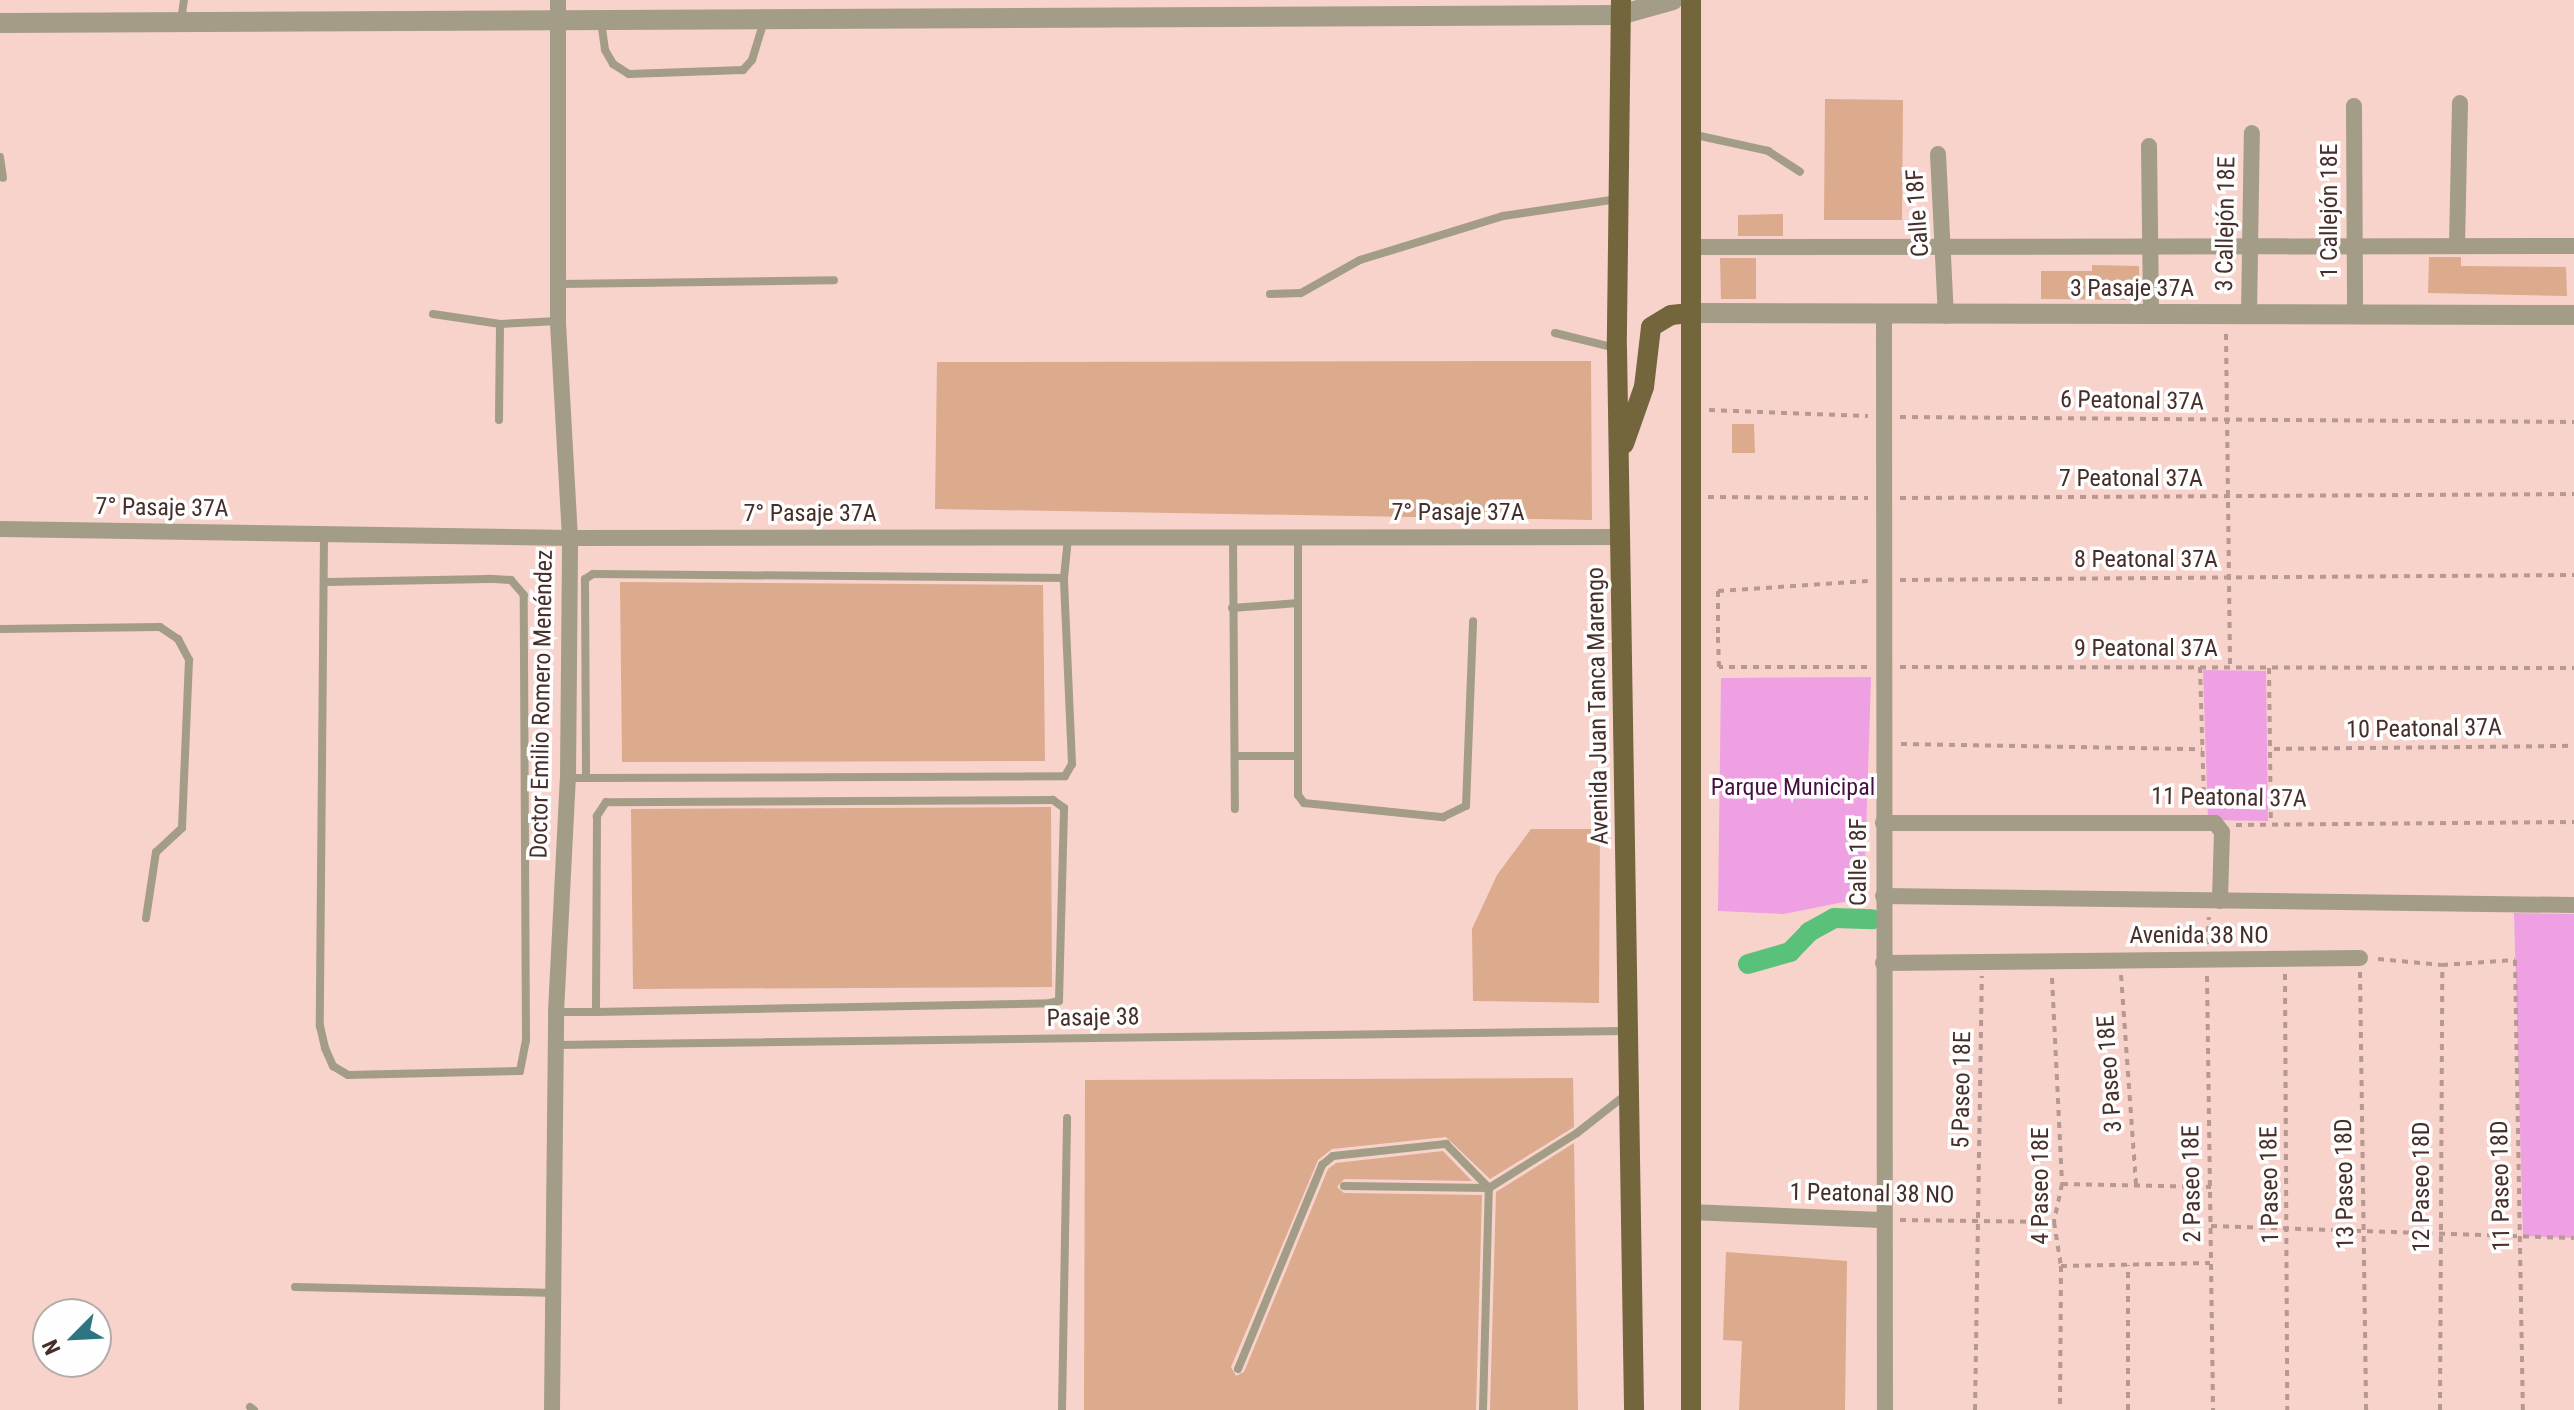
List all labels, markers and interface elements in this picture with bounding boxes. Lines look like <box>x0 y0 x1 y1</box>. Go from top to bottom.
street label: 1 Callejón 18E <box>2316 144 2344 278</box>
street label: 3 Callejón 18E <box>2210 156 2242 292</box>
street label: Calle 18F <box>1901 168 1935 258</box>
street label: 3 Pasaje 37A <box>2070 275 2194 303</box>
street label: 6 Peatonal 37A <box>2060 385 2204 417</box>
street label: 7 Peatonal 37A <box>2059 465 2203 493</box>
street label: 7° Pasaje 37A <box>95 492 229 524</box>
street label: 7° Pasaje 37A <box>1391 499 1525 527</box>
street label: 7° Pasaje 37A <box>743 500 877 528</box>
street label: 8 Peatonal 37A <box>2074 546 2218 574</box>
street label: Doctor Emilio Romero Menéndez <box>525 549 559 859</box>
street label: Avenida Juan Tanca Marengo <box>1581 567 1615 845</box>
street label: 9 Peatonal 37A <box>2074 635 2218 663</box>
street label: 10 Peatonal 37A <box>2346 713 2502 745</box>
park label: Parque Municipal <box>1711 774 1875 802</box>
street label: 11 Peatonal 37A <box>2151 782 2307 814</box>
street label: Calle 18F <box>1845 818 1873 906</box>
street label: Avenida 38 NO <box>2129 922 2269 950</box>
street label: Pasaje 38 <box>1046 1003 1140 1033</box>
street label: 3 Paseo 18E <box>2092 1014 2128 1134</box>
street label: 5 Paseo 18E <box>1947 1031 1977 1149</box>
street label: 13 Paseo 18D <box>2329 1118 2361 1250</box>
street label: 11 Paseo 18D <box>2485 1120 2517 1252</box>
street label: 12 Paseo 18D <box>2408 1121 2436 1253</box>
street label: 2 Paseo 18E <box>2177 1125 2207 1243</box>
street label: 1 Paseo 18E <box>2255 1126 2285 1244</box>
street label: 4 Paseo 18E <box>2027 1127 2055 1245</box>
street label: 1 Peatonal 38 NO <box>1789 1178 1955 1210</box>
north arrow <box>32 1298 112 1378</box>
text: N <box>37 1336 66 1358</box>

